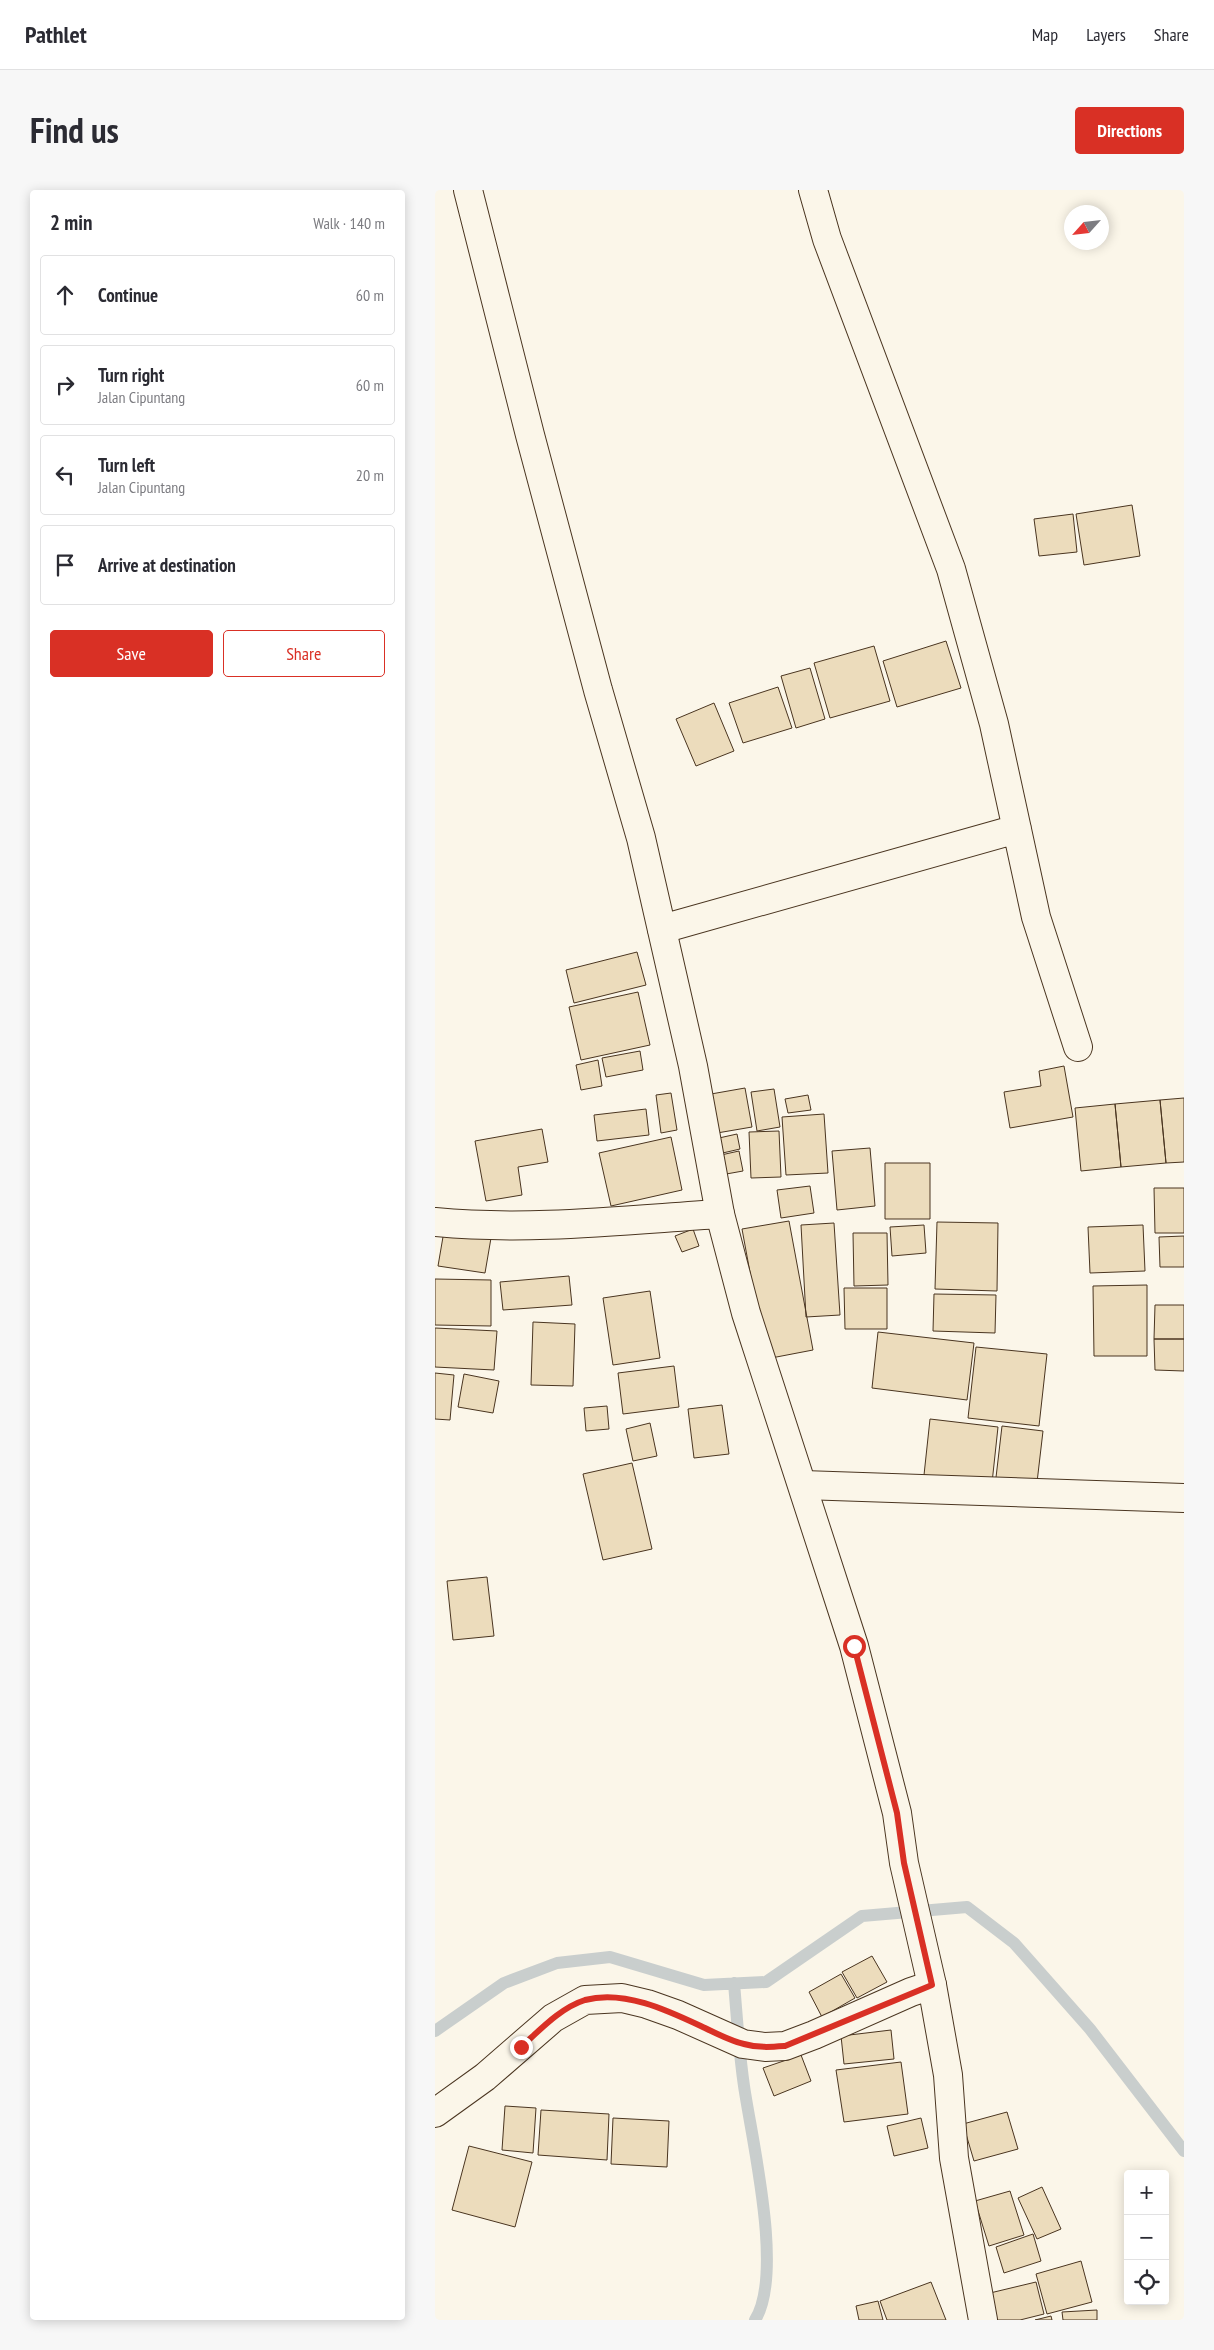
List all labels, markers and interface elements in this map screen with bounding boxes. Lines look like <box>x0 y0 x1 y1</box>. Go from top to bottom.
text: Pathlet <box>25 19 87 50</box>
text: Map <box>1032 23 1058 46</box>
text: Layers <box>1086 23 1126 46</box>
text: Share <box>1154 23 1189 46</box>
text: Find us <box>30 107 119 153</box>
button: Directions <box>1075 107 1184 154</box>
north arrow <box>1064 205 1109 250</box>
text: 2 min <box>50 209 92 236</box>
text: Walk · 140 m <box>313 213 385 233</box>
icon: ahead <box>51 281 79 309</box>
text: Continue <box>98 283 158 307</box>
text: 60 m <box>356 285 384 305</box>
text: Turn right <box>98 363 164 387</box>
icon: right <box>51 371 79 399</box>
text: 60 m <box>356 375 384 395</box>
text: Jalan Cipuntang <box>98 387 185 407</box>
text: Turn left <box>98 453 155 477</box>
icon: left <box>51 461 79 489</box>
text: 20 m <box>356 465 384 485</box>
text: Jalan Cipuntang <box>98 477 185 497</box>
icon: arrive <box>51 551 79 579</box>
text: Arrive at destination <box>98 553 236 577</box>
button: Save <box>50 630 213 677</box>
button: Share <box>223 630 385 677</box>
route start <box>843 1635 866 1658</box>
route end <box>510 2036 533 2059</box>
map controls <box>1124 2170 1169 2305</box>
button: + <box>1124 2170 1169 2215</box>
button: − <box>1124 2215 1169 2260</box>
button: locate <box>1124 2260 1169 2305</box>

